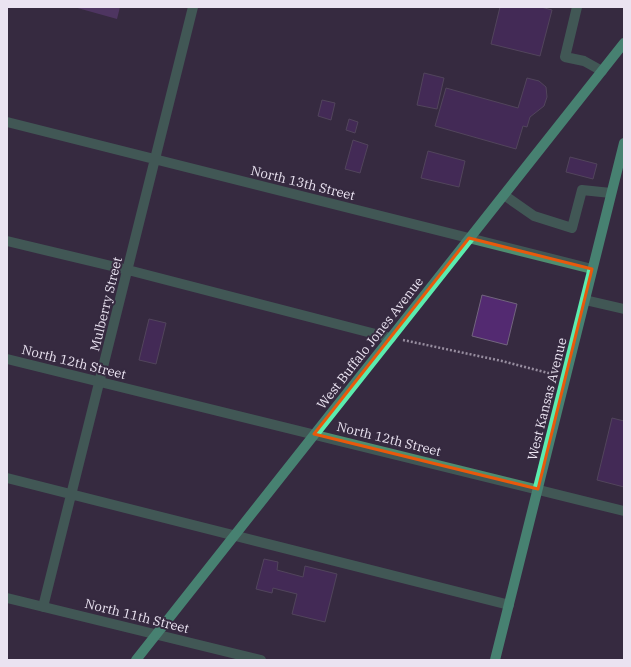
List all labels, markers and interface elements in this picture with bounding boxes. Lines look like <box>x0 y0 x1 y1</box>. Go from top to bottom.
street label: North 13th Street <box>249 162 357 204</box>
street label: Mulberry Street <box>86 255 126 353</box>
street label: West Buffalo Jones Avenue <box>313 273 427 413</box>
street label: West Kansas Avenue <box>524 336 570 462</box>
street label: North 12th Street <box>20 341 128 383</box>
street label: North 12th Street <box>335 418 443 460</box>
street label: North 11th Street <box>83 595 191 637</box>

